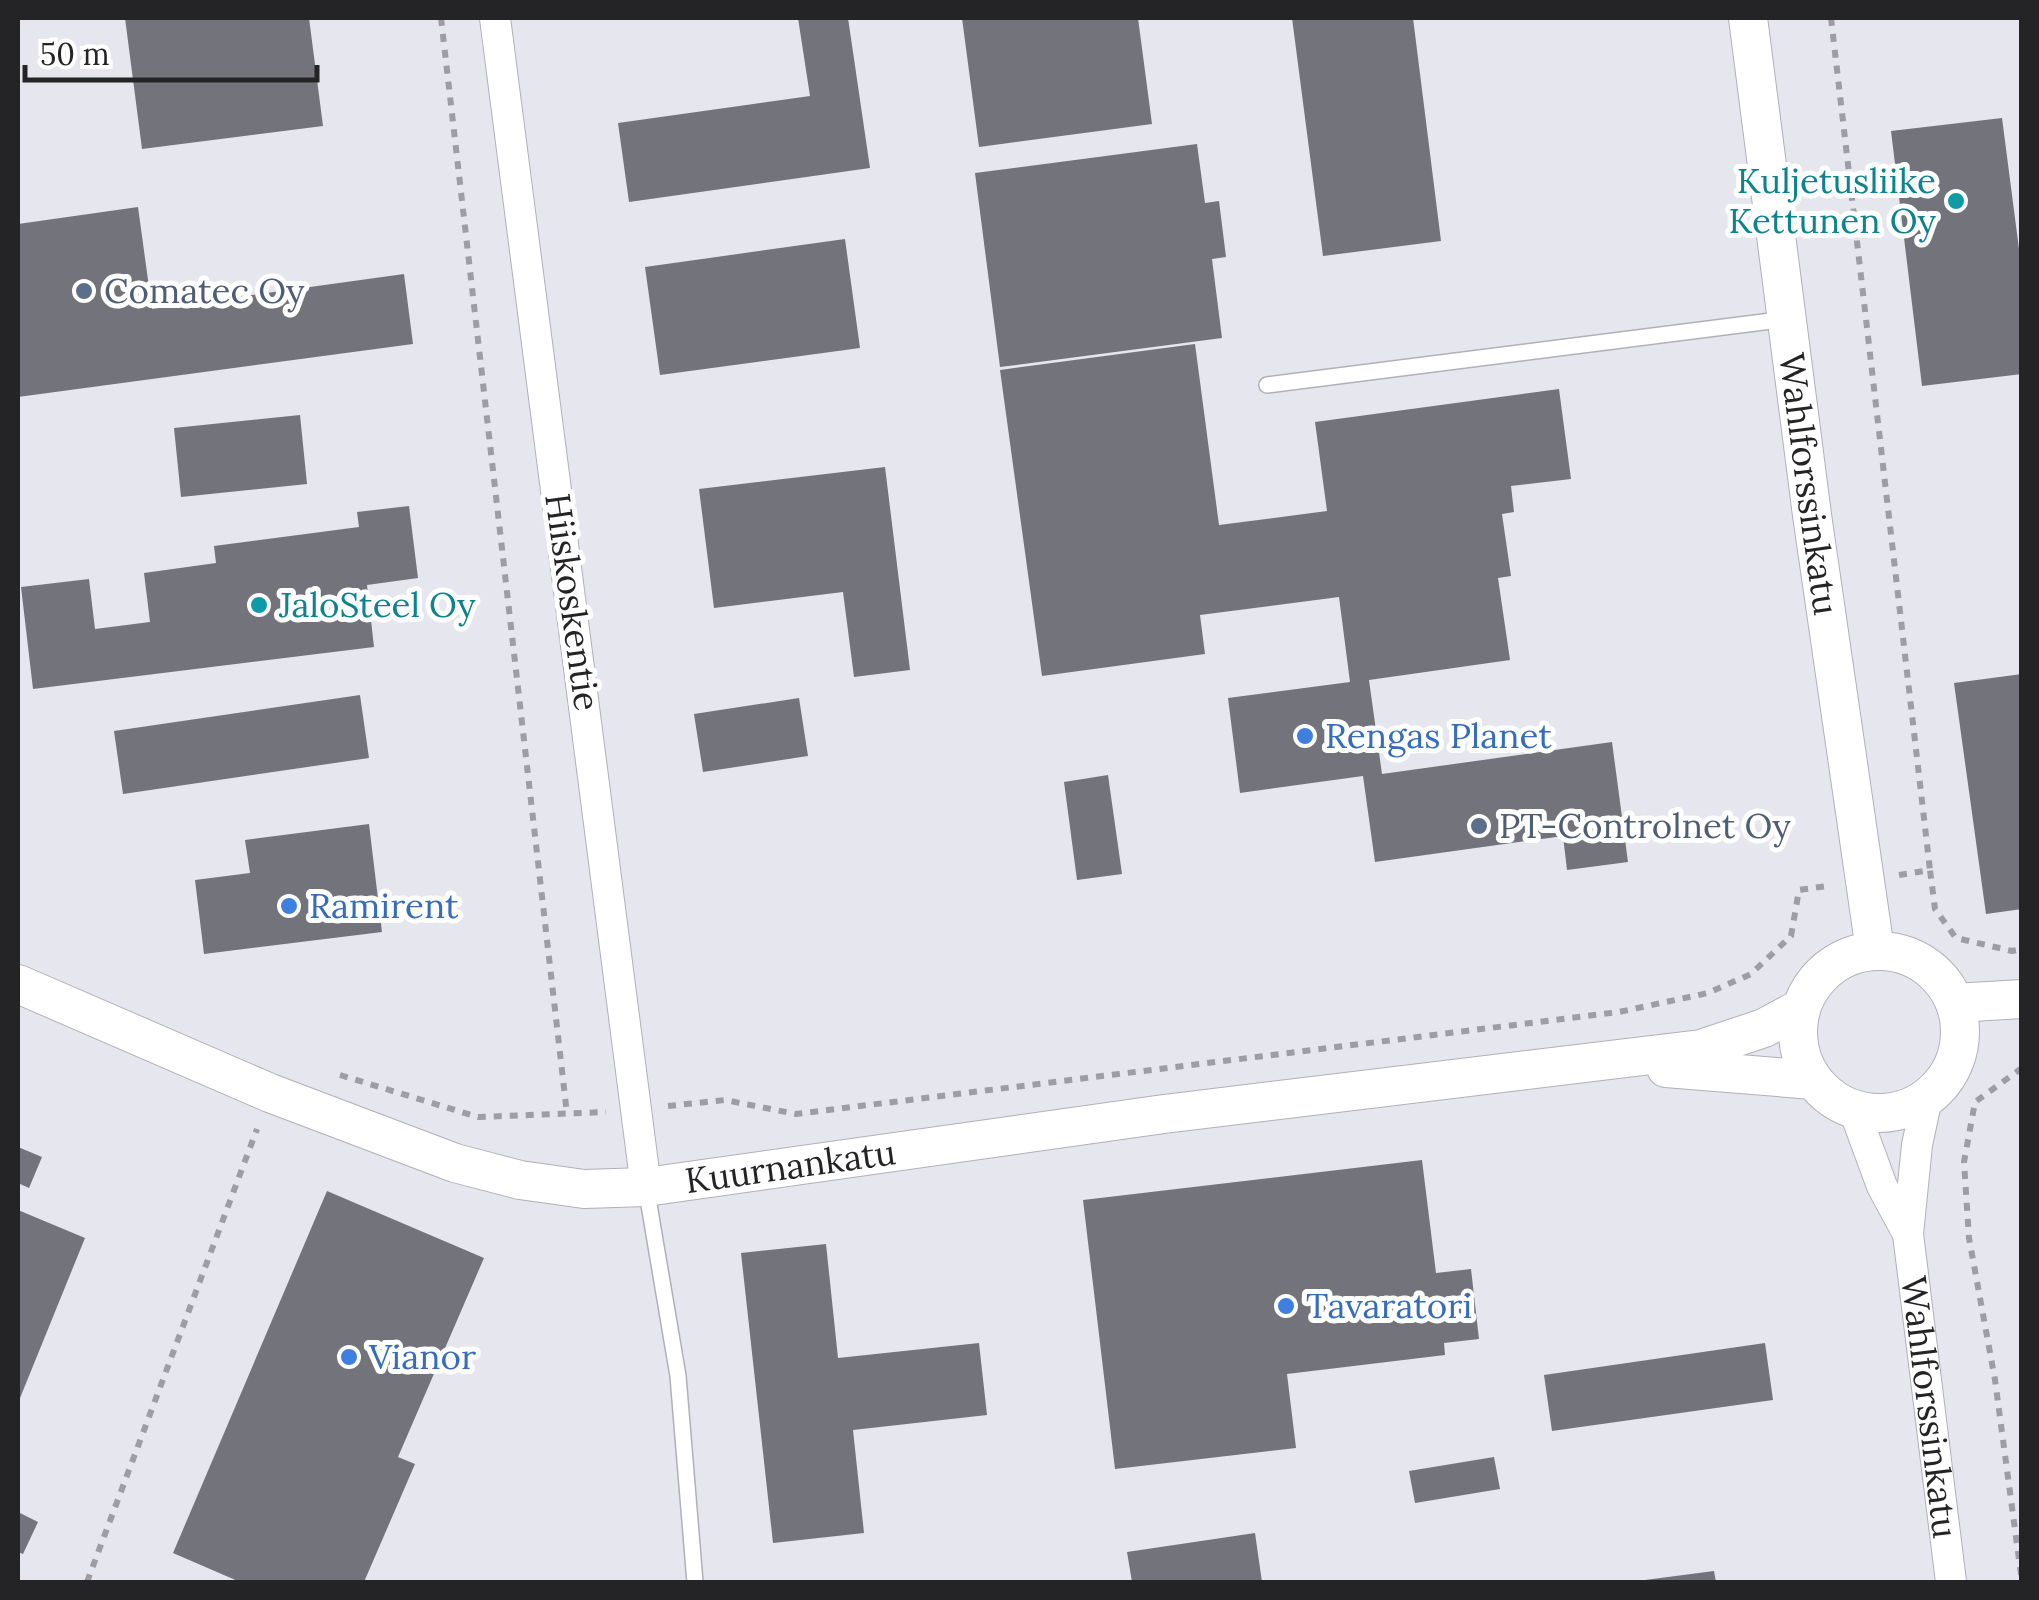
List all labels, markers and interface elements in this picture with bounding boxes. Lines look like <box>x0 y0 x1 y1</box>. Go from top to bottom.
scale bar <box>25 20 318 82</box>
text: 50 m <box>40 35 110 73</box>
place label: Kuljetusliike Kettunen Oy <box>1729 158 1937 243</box>
marker: Kuljetusliike Kettunen Oy <box>1945 190 1967 212</box>
place label: Comatec Oy <box>104 268 305 313</box>
marker: Comatec Oy <box>73 280 95 302</box>
street label: Wahlforssinkatu <box>1769 350 1849 618</box>
street label: Hiiskoskentie <box>535 490 610 713</box>
place label: JaloSteel Oy <box>278 582 476 627</box>
marker: JaloSteel Oy <box>248 594 270 616</box>
place label: Rengas Planet <box>1325 713 1552 758</box>
marker: Rengas Planet <box>1294 725 1316 747</box>
place label: PT-Controlnet Oy <box>1499 803 1791 848</box>
marker: PT-Controlnet Oy <box>1468 815 1490 837</box>
place label: Ramirent <box>309 883 459 928</box>
marker: Ramirent <box>278 895 300 917</box>
street label: Kuurnankatu <box>682 1129 898 1203</box>
street label: Wahlforssinkatu <box>1891 1273 1968 1541</box>
place label: Tavaratori <box>1306 1283 1472 1328</box>
marker: Tavaratori <box>1275 1295 1297 1317</box>
place label: Vianor <box>368 1334 476 1379</box>
marker: Vianor <box>338 1346 360 1368</box>

